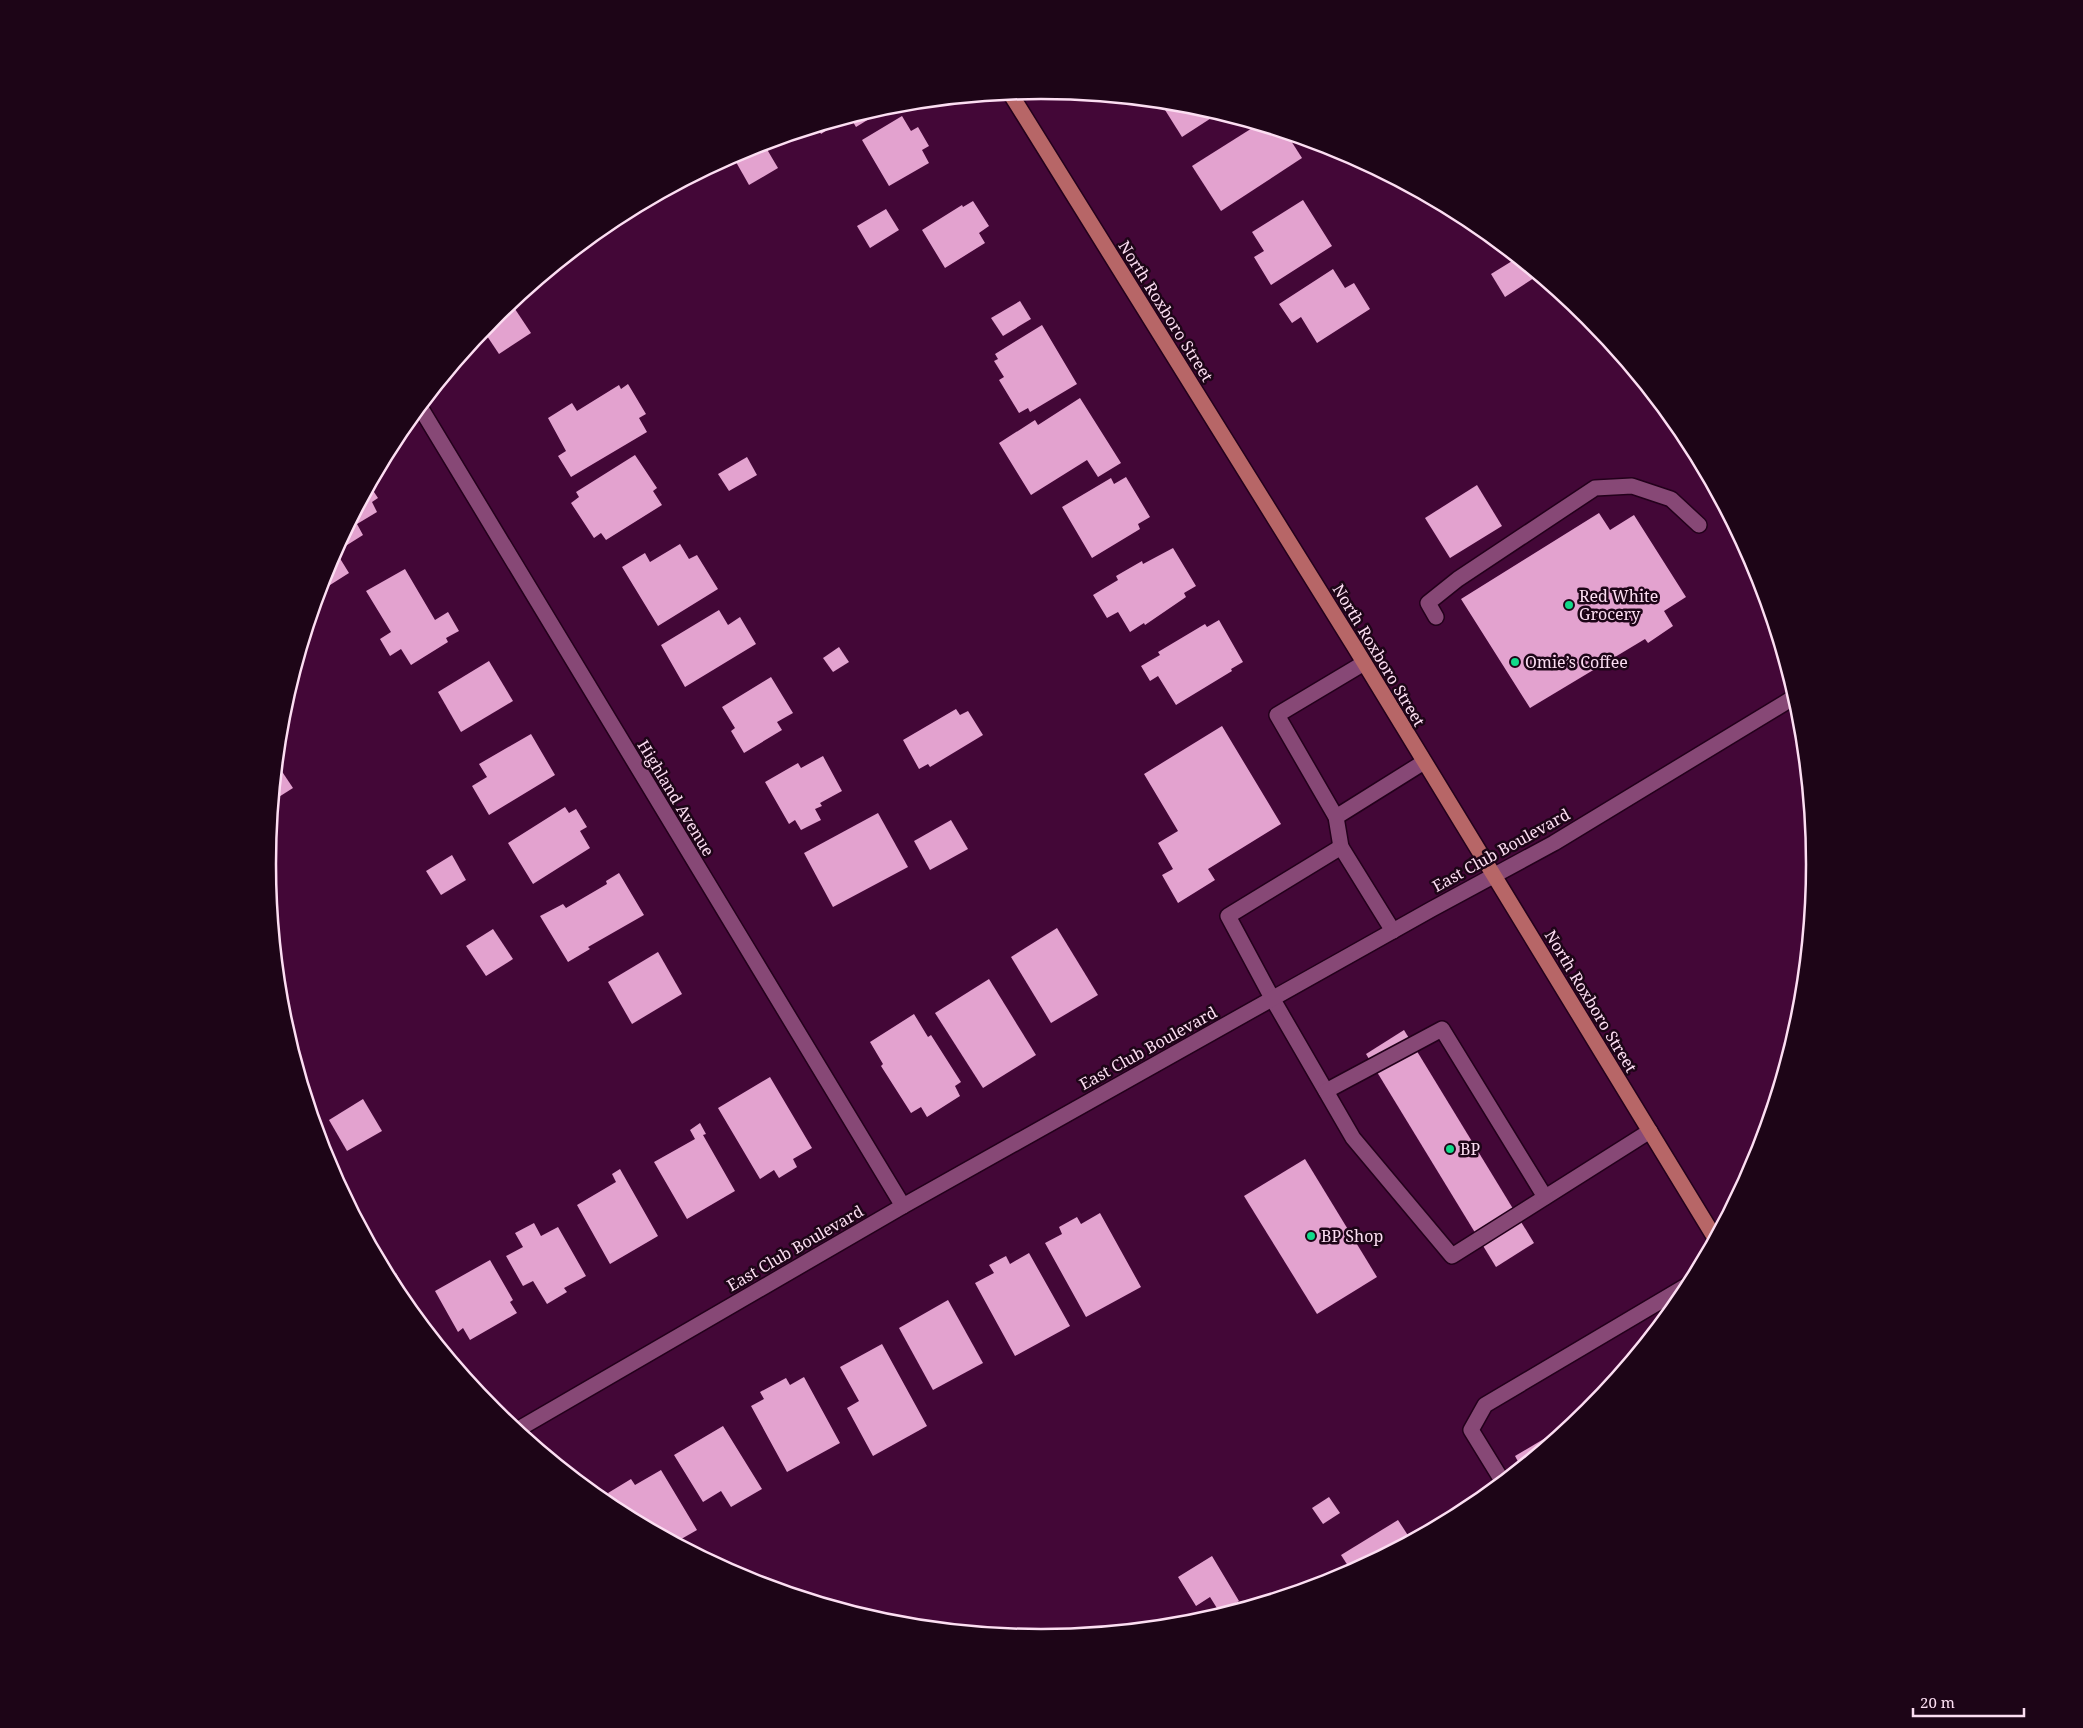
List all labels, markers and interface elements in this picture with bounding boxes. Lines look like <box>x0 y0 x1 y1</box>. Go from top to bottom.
street label: North Roxboro Street <box>1114 236 1219 386</box>
street label: North Roxboro Street <box>1328 580 1430 731</box>
place label: Red White Grocery <box>1579 585 1658 625</box>
marker: Red White Grocery <box>1563 599 1575 611</box>
place label: Omie’s Coffee <box>1525 651 1628 673</box>
marker: Omie’s Coffee <box>1509 656 1521 668</box>
street label: Highland Avenue <box>633 736 719 860</box>
street label: East Club Boulevard <box>1428 803 1574 897</box>
street label: North Roxboro Street <box>1540 926 1642 1077</box>
street label: East Club Boulevard <box>1075 1001 1221 1095</box>
place label: BP <box>1460 1138 1480 1160</box>
marker: BP <box>1444 1143 1456 1155</box>
street label: East Club Boulevard <box>723 1200 867 1296</box>
place label: BP Shop <box>1321 1225 1383 1247</box>
marker: BP Shop <box>1305 1230 1317 1242</box>
scale bar <box>1913 1686 2024 1718</box>
text: 20 m <box>1920 1692 1955 1712</box>

